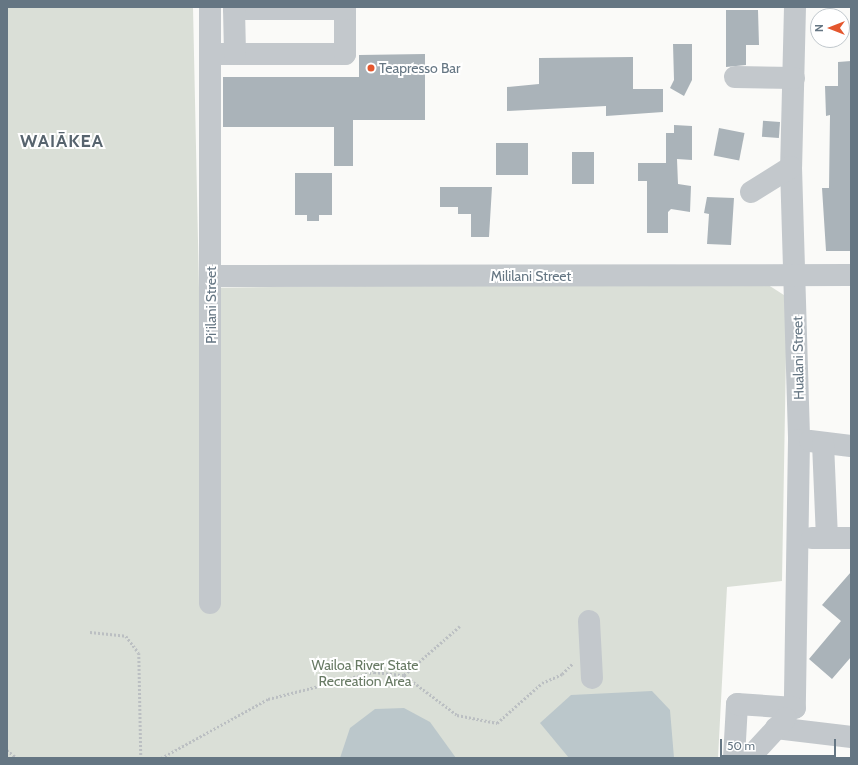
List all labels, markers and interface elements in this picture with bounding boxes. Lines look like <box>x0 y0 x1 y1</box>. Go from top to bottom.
north arrow <box>810 8 850 48</box>
text: N <box>812 24 826 32</box>
place label: Teapresso Bar <box>379 60 460 76</box>
marker: Teapresso Bar <box>366 63 376 73</box>
district label: WAIĀKEA <box>20 130 104 152</box>
street label: Pi‘ilani Street <box>203 266 219 344</box>
street label: Mililani Street <box>491 268 571 284</box>
street label: Hualani Street <box>789 316 807 400</box>
park label: Wailoa River State Recreation Area <box>311 657 419 690</box>
scale bar <box>722 731 838 757</box>
text: 50 m <box>727 738 755 753</box>

